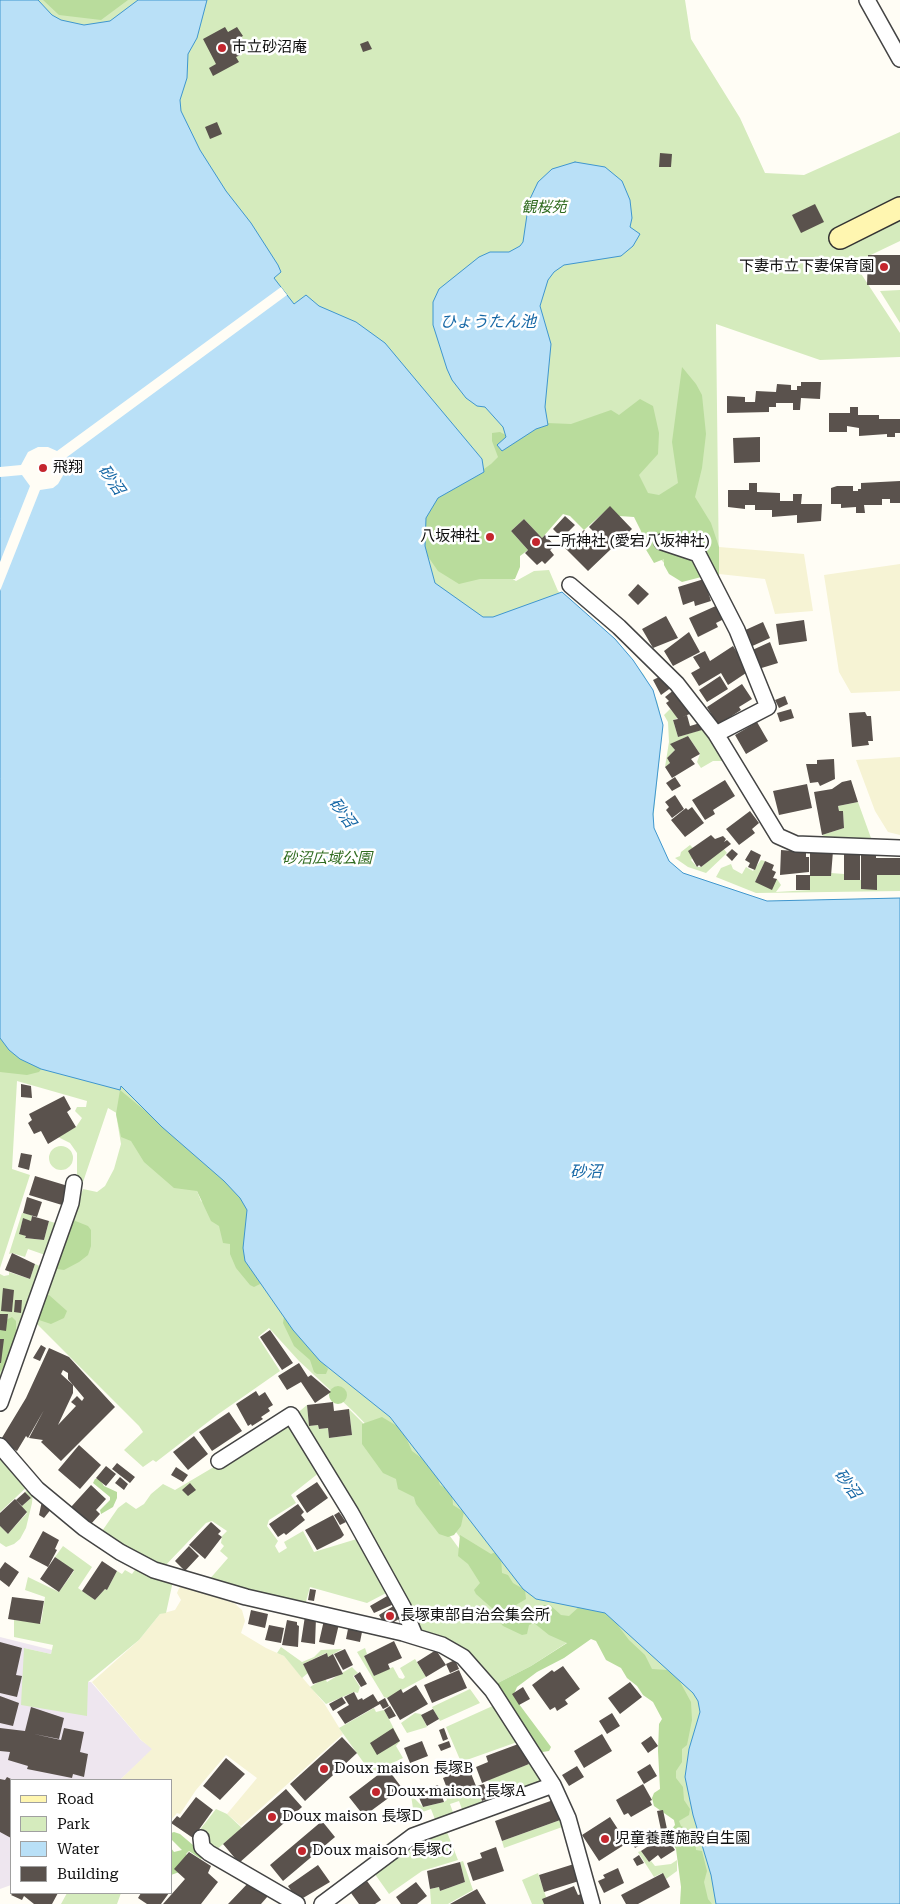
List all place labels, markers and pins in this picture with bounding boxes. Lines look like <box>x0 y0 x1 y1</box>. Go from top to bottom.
place label: 市立砂沼庵 <box>232 39 307 57</box>
marker: 市立砂沼庵 <box>216 42 228 54</box>
place label: 下妻市立下妻保育園 <box>739 258 874 276</box>
marker: 下妻市立下妻保育園 <box>878 261 890 273</box>
place label: 飛翔 <box>53 459 83 477</box>
marker: 飛翔 <box>37 462 49 474</box>
place label: 八坂神社 <box>420 528 480 546</box>
marker: 八坂神社 <box>484 531 496 543</box>
place label: 二所神社 (愛宕八坂神社) <box>546 533 710 551</box>
marker: 二所神社 (愛宕八坂神社) <box>530 536 542 548</box>
place label: 長塚東部自治会集会所 <box>400 1607 550 1625</box>
marker: 長塚東部自治会集会所 <box>384 1610 396 1622</box>
place label: Doux maison 長塚B <box>334 1760 473 1778</box>
marker: Doux maison 長塚B <box>318 1763 330 1775</box>
place label: Doux maison 長塚A <box>386 1783 526 1801</box>
marker: Doux maison 長塚A <box>370 1786 382 1798</box>
place label: Doux maison 長塚D <box>282 1808 423 1826</box>
marker: Doux maison 長塚D <box>266 1811 278 1823</box>
place label: 児童養護施設自生園 <box>615 1830 750 1848</box>
marker: 児童養護施設自生園 <box>599 1833 611 1845</box>
place label: Doux maison 長塚C <box>312 1842 452 1860</box>
marker: Doux maison 長塚C <box>296 1845 308 1857</box>

